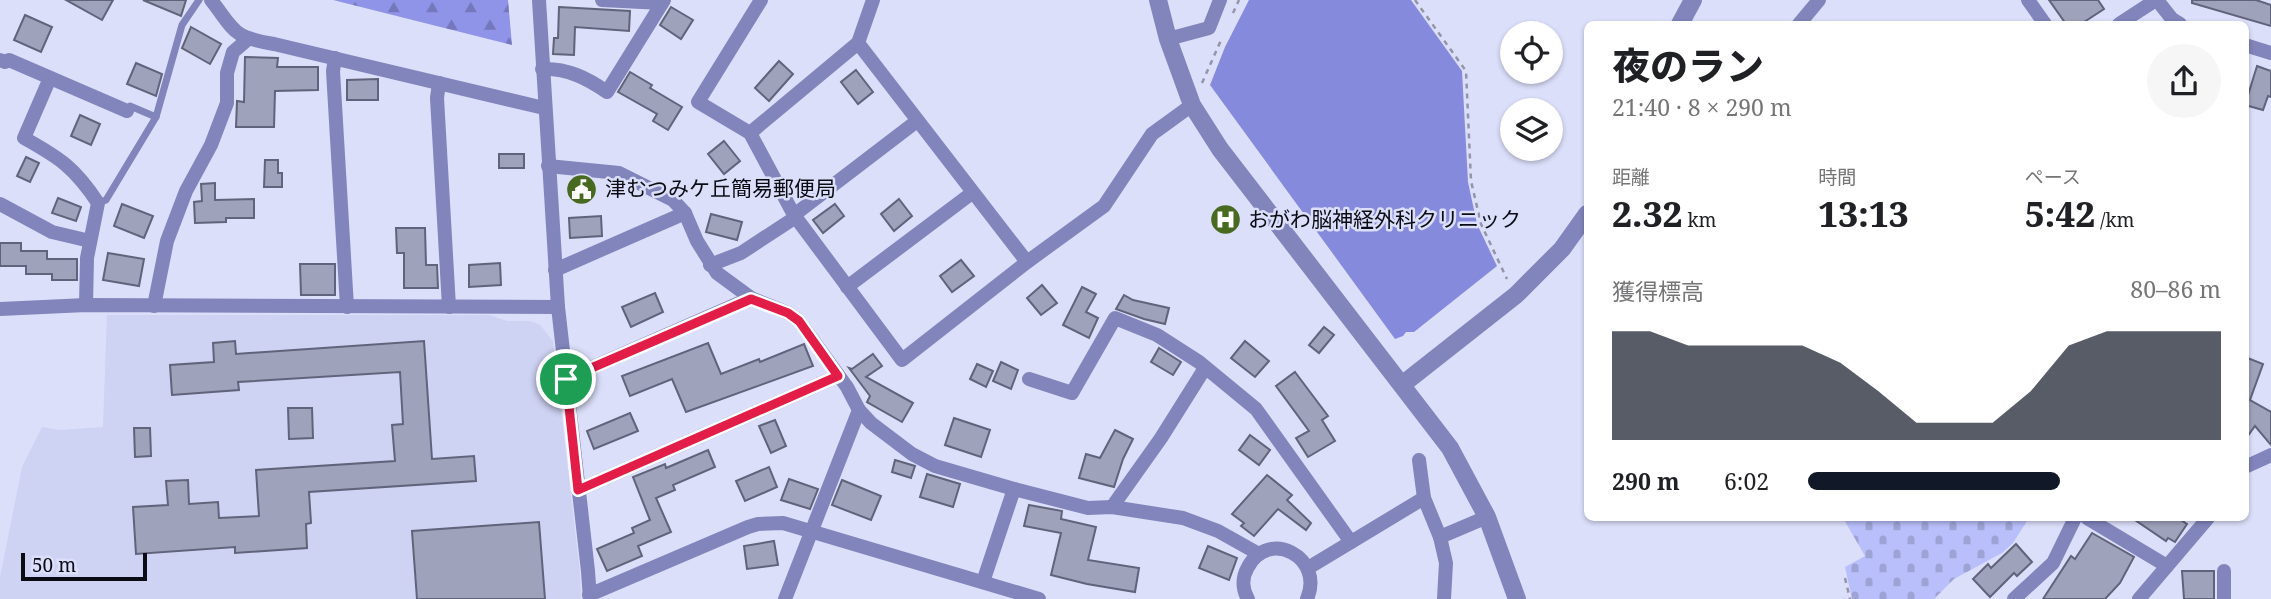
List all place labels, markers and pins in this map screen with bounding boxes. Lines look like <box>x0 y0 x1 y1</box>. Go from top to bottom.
public building icon: 津むつみケ丘簡易郵便局 <box>565 172 599 206</box>
place label: 津むつみケ丘簡易郵便局 <box>605 174 836 202</box>
hospital icon: おがわ脳神経外科クリニック <box>1208 203 1242 237</box>
place label: おがわ脳神経外科クリニック <box>1248 205 1521 233</box>
pin <box>536 349 596 409</box>

